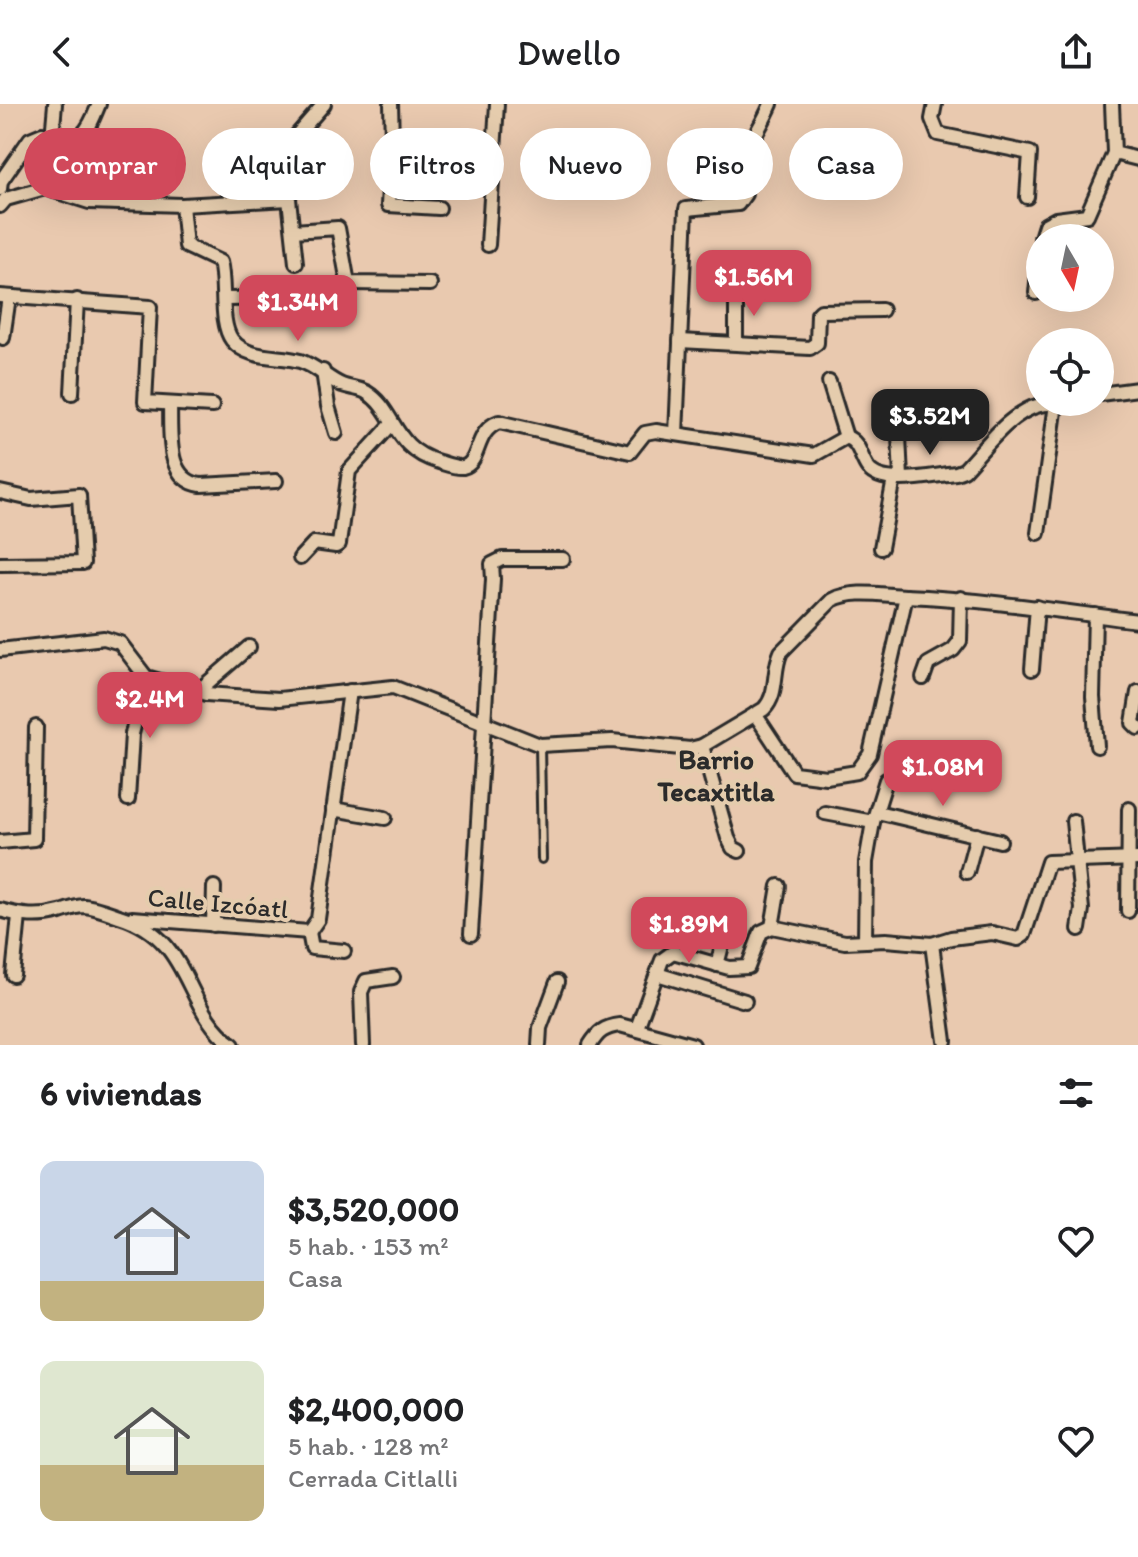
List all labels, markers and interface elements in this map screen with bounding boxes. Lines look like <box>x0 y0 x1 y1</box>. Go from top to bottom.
icon: back <box>40 30 84 74</box>
icon: share <box>1054 30 1098 74</box>
text: Dwello <box>517 31 621 74</box>
chip: Comprar <box>24 128 186 200</box>
chip: Alquilar <box>202 128 354 200</box>
chip: Filtros <box>370 128 504 200</box>
chip: Nuevo <box>520 128 651 200</box>
chip: Piso <box>667 128 773 200</box>
chip: Casa <box>789 128 903 200</box>
north arrow <box>1026 224 1114 312</box>
map controls <box>1026 224 1114 416</box>
pin: $1.56M <box>689 250 819 318</box>
text: $1.56M <box>714 260 794 292</box>
pin: $1.34M <box>233 275 363 343</box>
text: $1.34M <box>257 285 339 317</box>
button: locate <box>1026 328 1114 416</box>
pin: $3.52M <box>865 389 995 457</box>
text: $3.52M <box>889 399 971 431</box>
pin: $2.4M <box>94 672 206 740</box>
text: $2.4M <box>115 682 185 714</box>
pin: $1.08M <box>878 740 1008 808</box>
district label: Barrio Tecaxtitla <box>656 742 775 808</box>
text: $1.08M <box>902 750 984 782</box>
street label: Calle Izcóatl <box>146 881 290 925</box>
pin: $1.89M <box>624 897 754 965</box>
text: $1.89M <box>649 907 729 939</box>
icon: filters <box>1054 1071 1098 1115</box>
text: 6 viviendas <box>40 1073 202 1114</box>
text: $3,520,000 <box>288 1189 459 1230</box>
icon: home <box>104 1193 200 1289</box>
icon: heart <box>1054 1219 1098 1263</box>
text: 5 hab. · 153 m² <box>288 1230 449 1262</box>
text: Casa <box>288 1262 343 1294</box>
text: $2,400,000 <box>288 1389 464 1430</box>
icon: home <box>104 1393 200 1489</box>
icon: heart <box>1054 1419 1098 1463</box>
text: 5 hab. · 128 m² <box>288 1430 449 1462</box>
text: Cerrada Citlalli <box>288 1462 458 1494</box>

